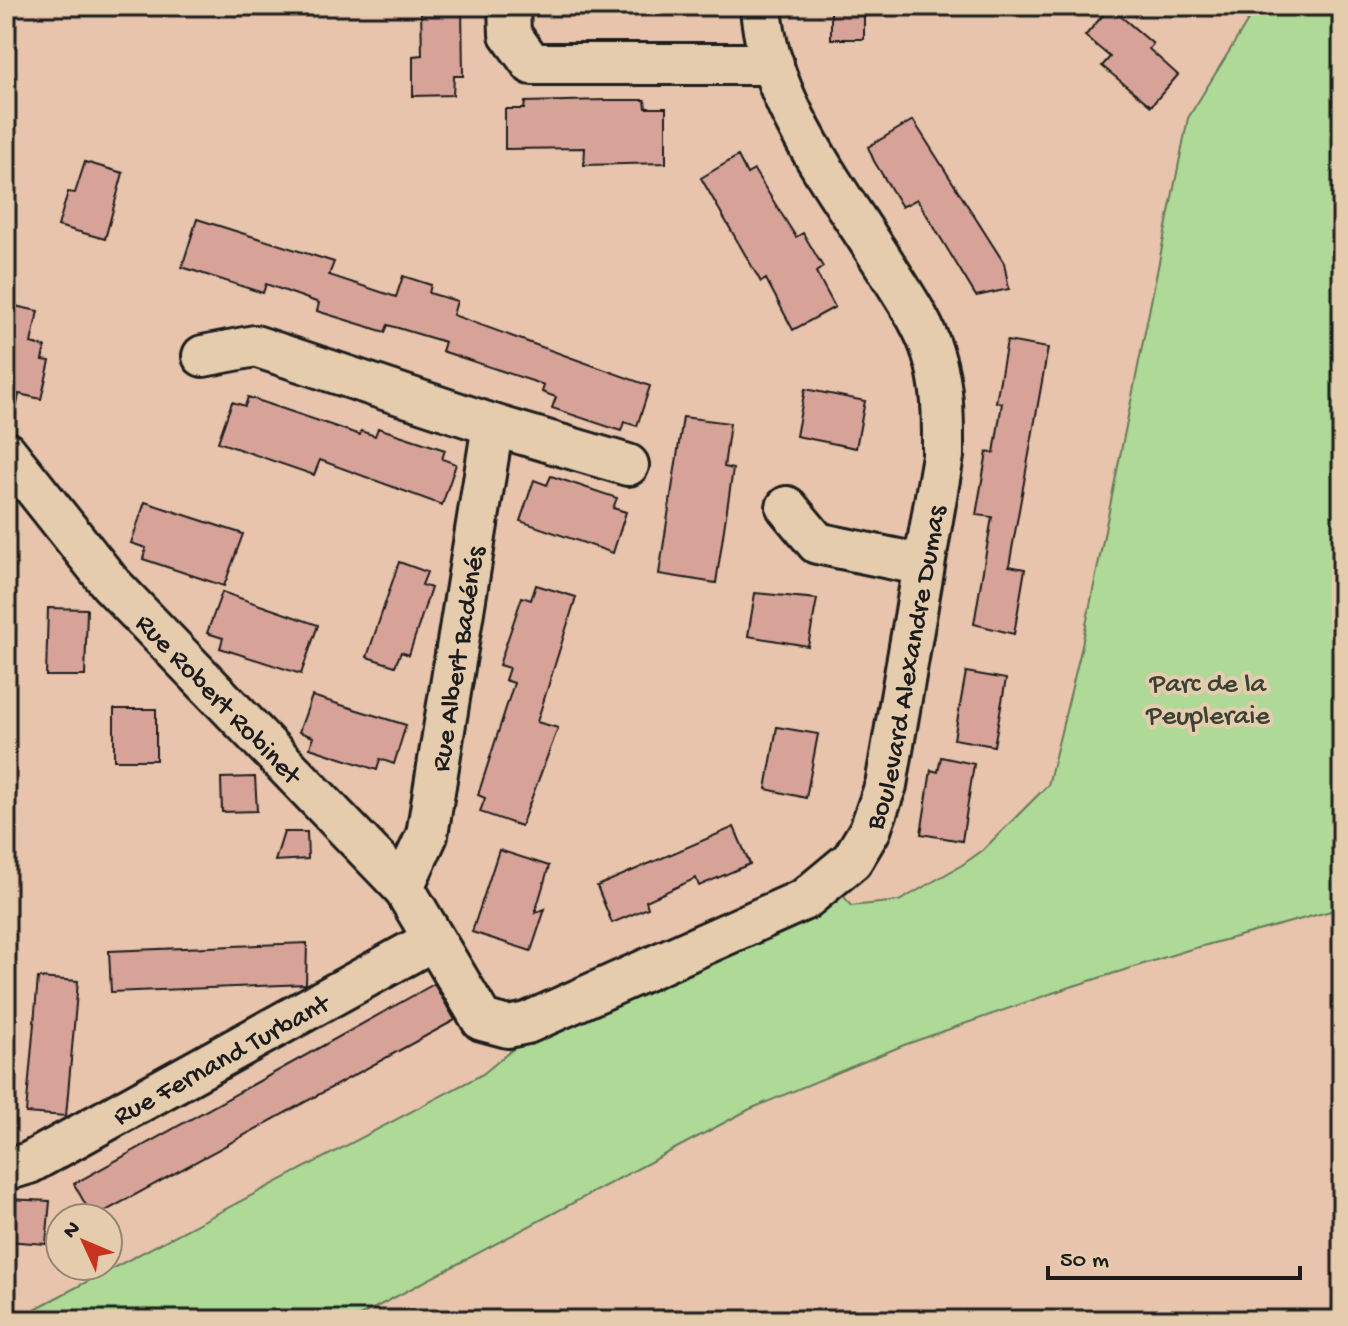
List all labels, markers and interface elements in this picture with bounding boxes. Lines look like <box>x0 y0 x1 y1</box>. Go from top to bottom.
street label: Boulevard Alexandre Dumas <box>859 503 955 836</box>
street label: Rue Albert Badénés <box>425 544 494 774</box>
street label: Rue Robert Robinet <box>127 608 309 795</box>
park label: Parc de la Peupleraie <box>1145 669 1270 734</box>
street label: Rue Fernand Turbant <box>108 988 338 1134</box>
north arrow <box>44 1202 124 1282</box>
text: N <box>58 1217 87 1245</box>
scale bar <box>1048 1230 1300 1280</box>
text: 50 m <box>1060 1247 1109 1276</box>

